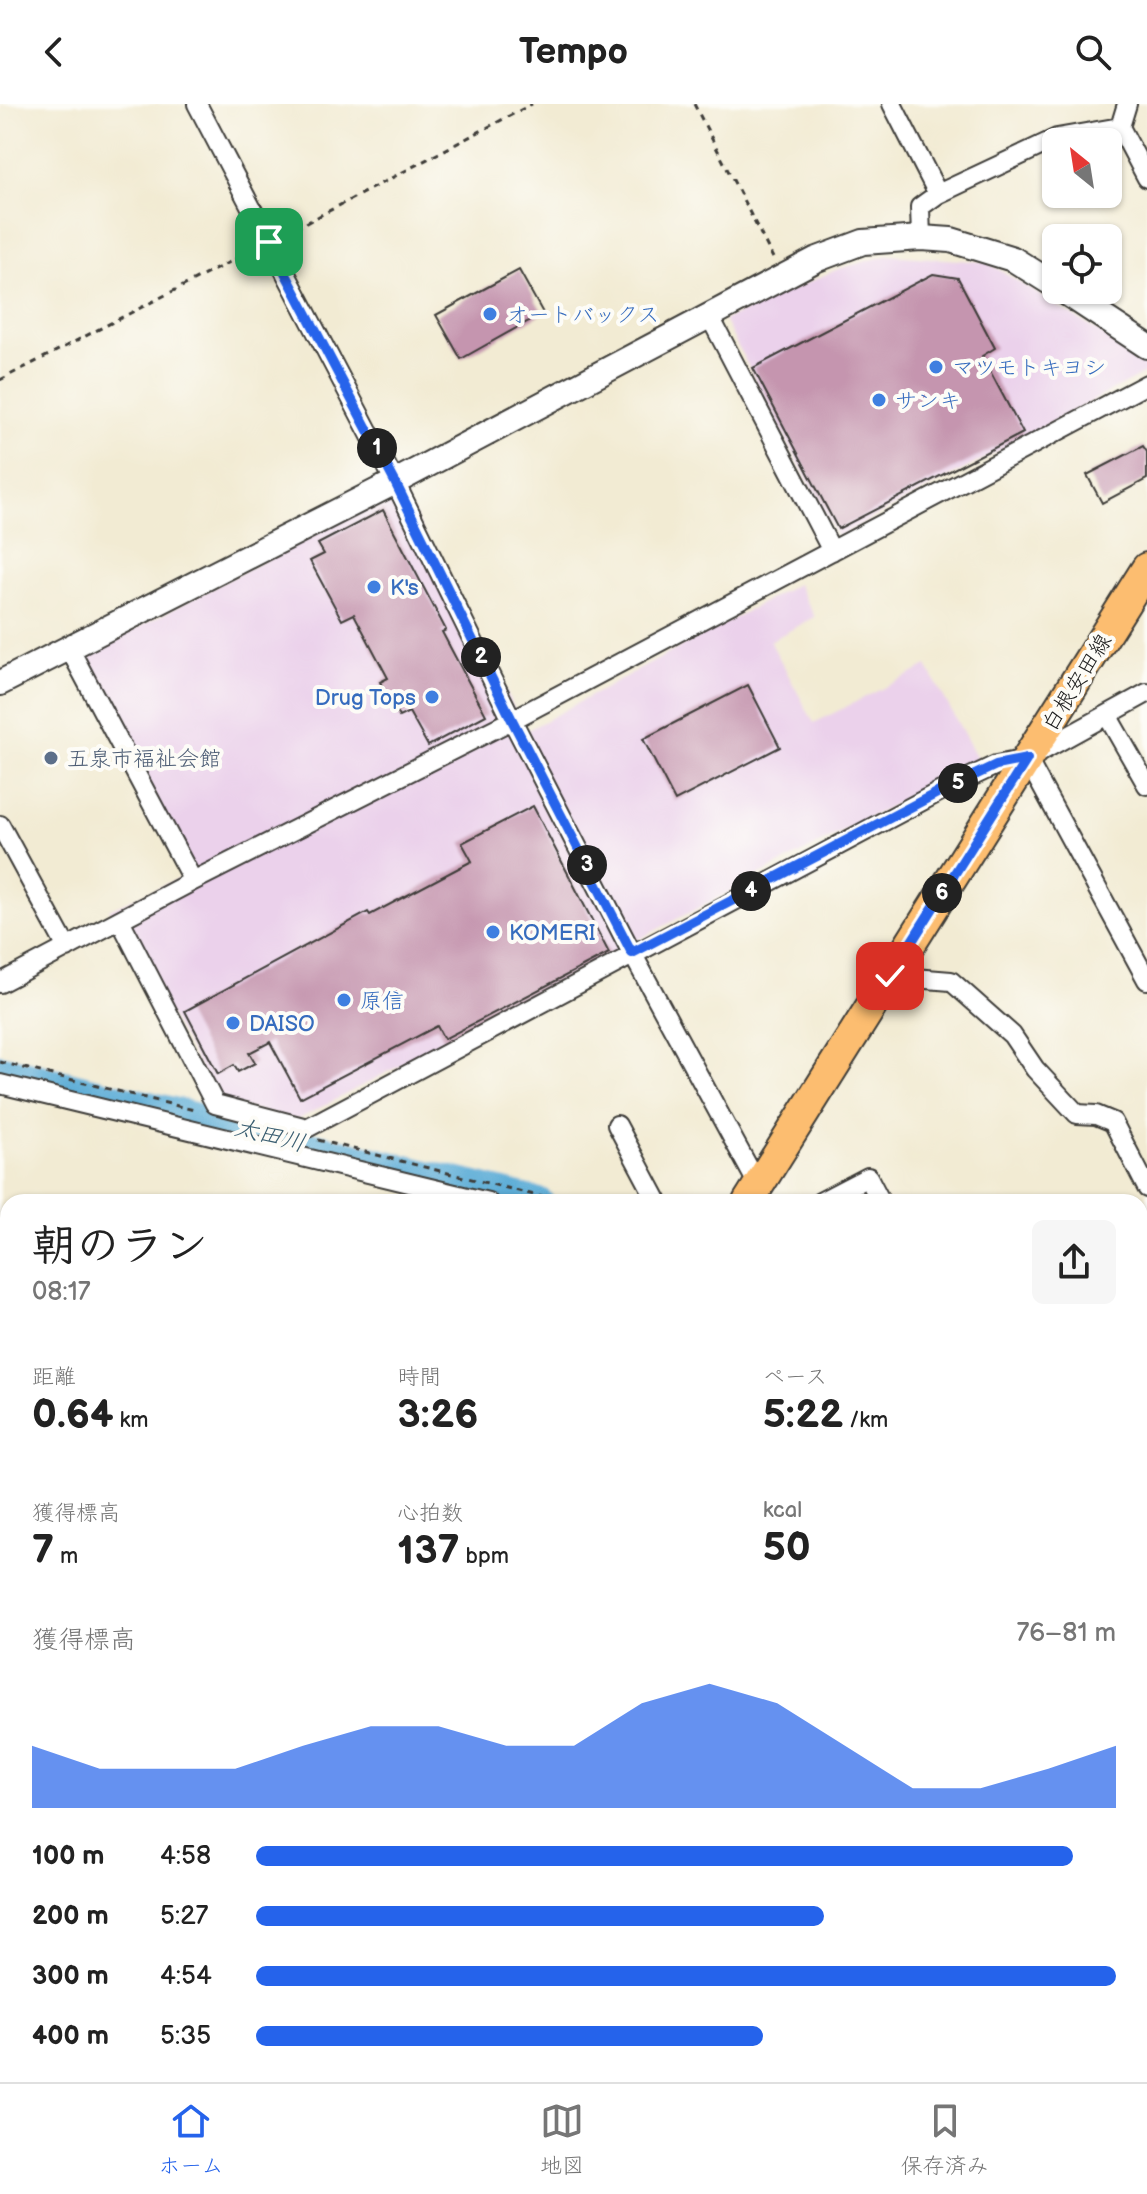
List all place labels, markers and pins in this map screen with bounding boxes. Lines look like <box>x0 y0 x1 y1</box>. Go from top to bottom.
pin <box>235 208 303 276</box>
place label: オートバックス <box>506 302 660 329</box>
marker: オートバックス <box>481 305 499 323</box>
place label: マツモトキヨシ <box>952 355 1106 382</box>
marker: マツモトキヨシ <box>927 358 945 376</box>
place label: サンキ <box>895 388 961 415</box>
marker: サンキ <box>870 391 888 409</box>
pin: 1 <box>357 428 397 468</box>
place label: K's <box>390 575 419 602</box>
marker: K's <box>365 578 383 596</box>
pin: 2 <box>461 637 501 677</box>
place label: Drug Tops <box>315 685 416 712</box>
marker: Drug Tops <box>423 688 441 706</box>
place label: 五泉市福祉会館 <box>67 746 221 773</box>
marker: 五泉市福祉会館 <box>42 749 60 767</box>
pin: 5 <box>938 763 978 803</box>
pin: 3 <box>567 845 607 885</box>
pin: 4 <box>731 871 771 911</box>
pin: 6 <box>922 873 962 913</box>
place label: KOMERI <box>509 920 596 947</box>
marker: KOMERI <box>484 923 502 941</box>
pin <box>856 942 924 1010</box>
place label: 原信 <box>360 988 404 1015</box>
marker: 原信 <box>335 991 353 1009</box>
place label: DAISO <box>249 1011 315 1038</box>
marker: DAISO <box>224 1014 242 1032</box>

